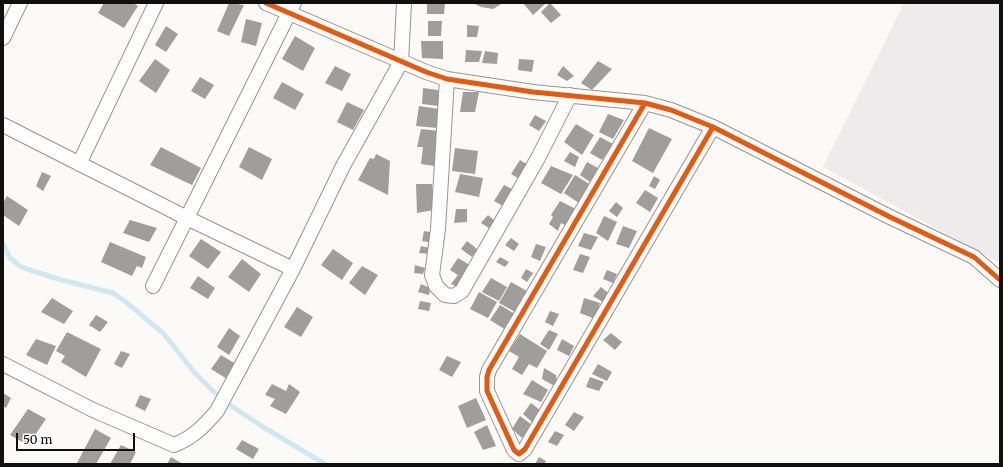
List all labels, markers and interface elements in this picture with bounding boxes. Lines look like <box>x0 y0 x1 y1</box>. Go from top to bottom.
scale bar <box>18 425 137 451</box>
text: 50 m <box>23 432 52 447</box>

